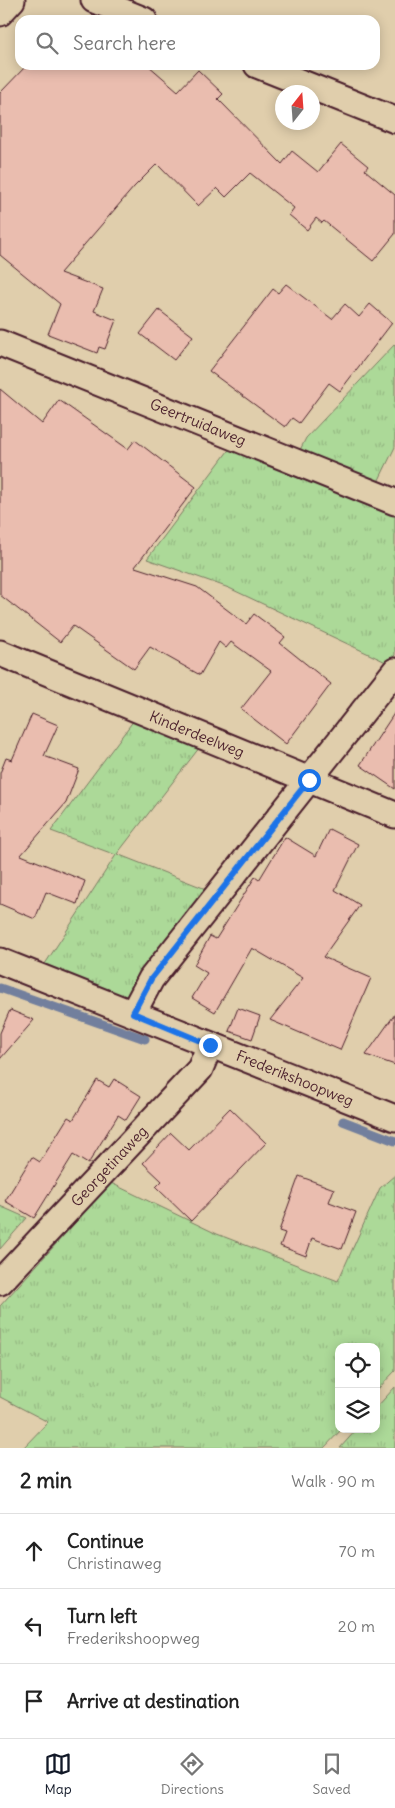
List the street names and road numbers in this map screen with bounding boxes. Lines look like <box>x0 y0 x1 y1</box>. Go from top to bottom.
street label: Geertruidaweg <box>147 394 249 450</box>
street label: Kinderdeelweg <box>147 706 247 762</box>
street label: Frederikshoopweg <box>234 1046 356 1110</box>
street label: Georgetinaweg <box>67 1122 151 1210</box>

